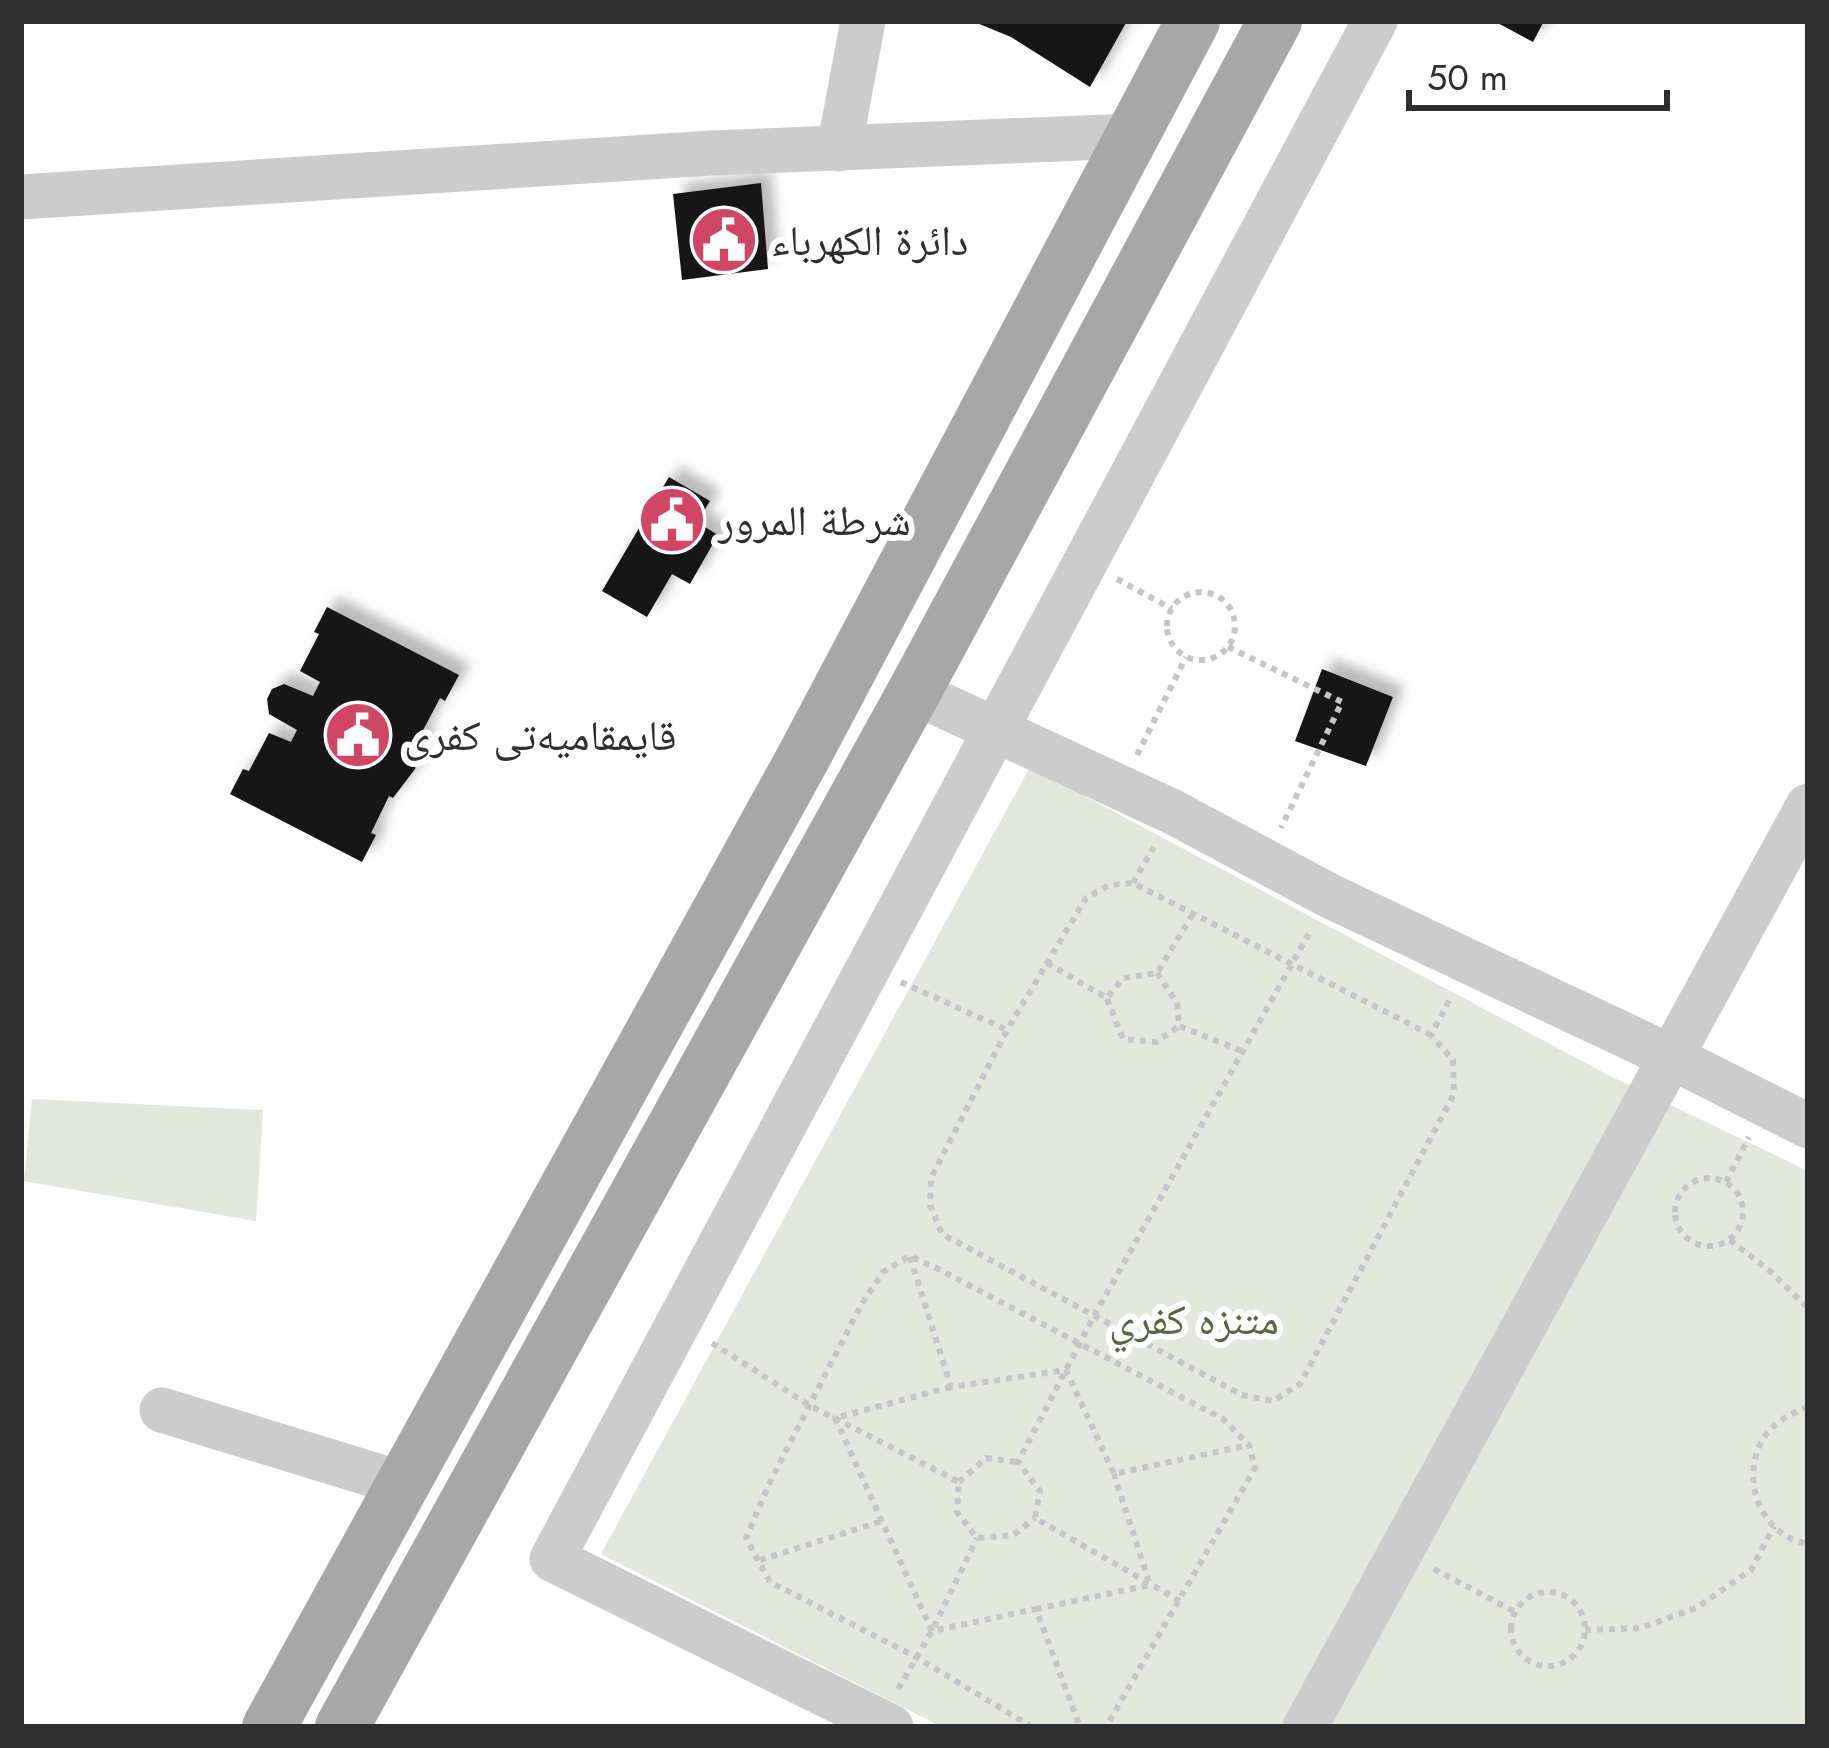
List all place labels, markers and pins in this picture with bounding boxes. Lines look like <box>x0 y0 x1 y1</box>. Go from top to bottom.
public building icon: دائرة الكهرباء <box>689 205 759 275</box>
place label: دائرة الكهرباء <box>771 210 968 271</box>
public building icon: شرطة المرور <box>637 485 707 555</box>
place label: شرطة المرور <box>717 490 911 551</box>
public building icon: قایمقامیەتی کفری <box>323 700 393 770</box>
place label: قایمقامیەتی کفری <box>404 705 677 766</box>

